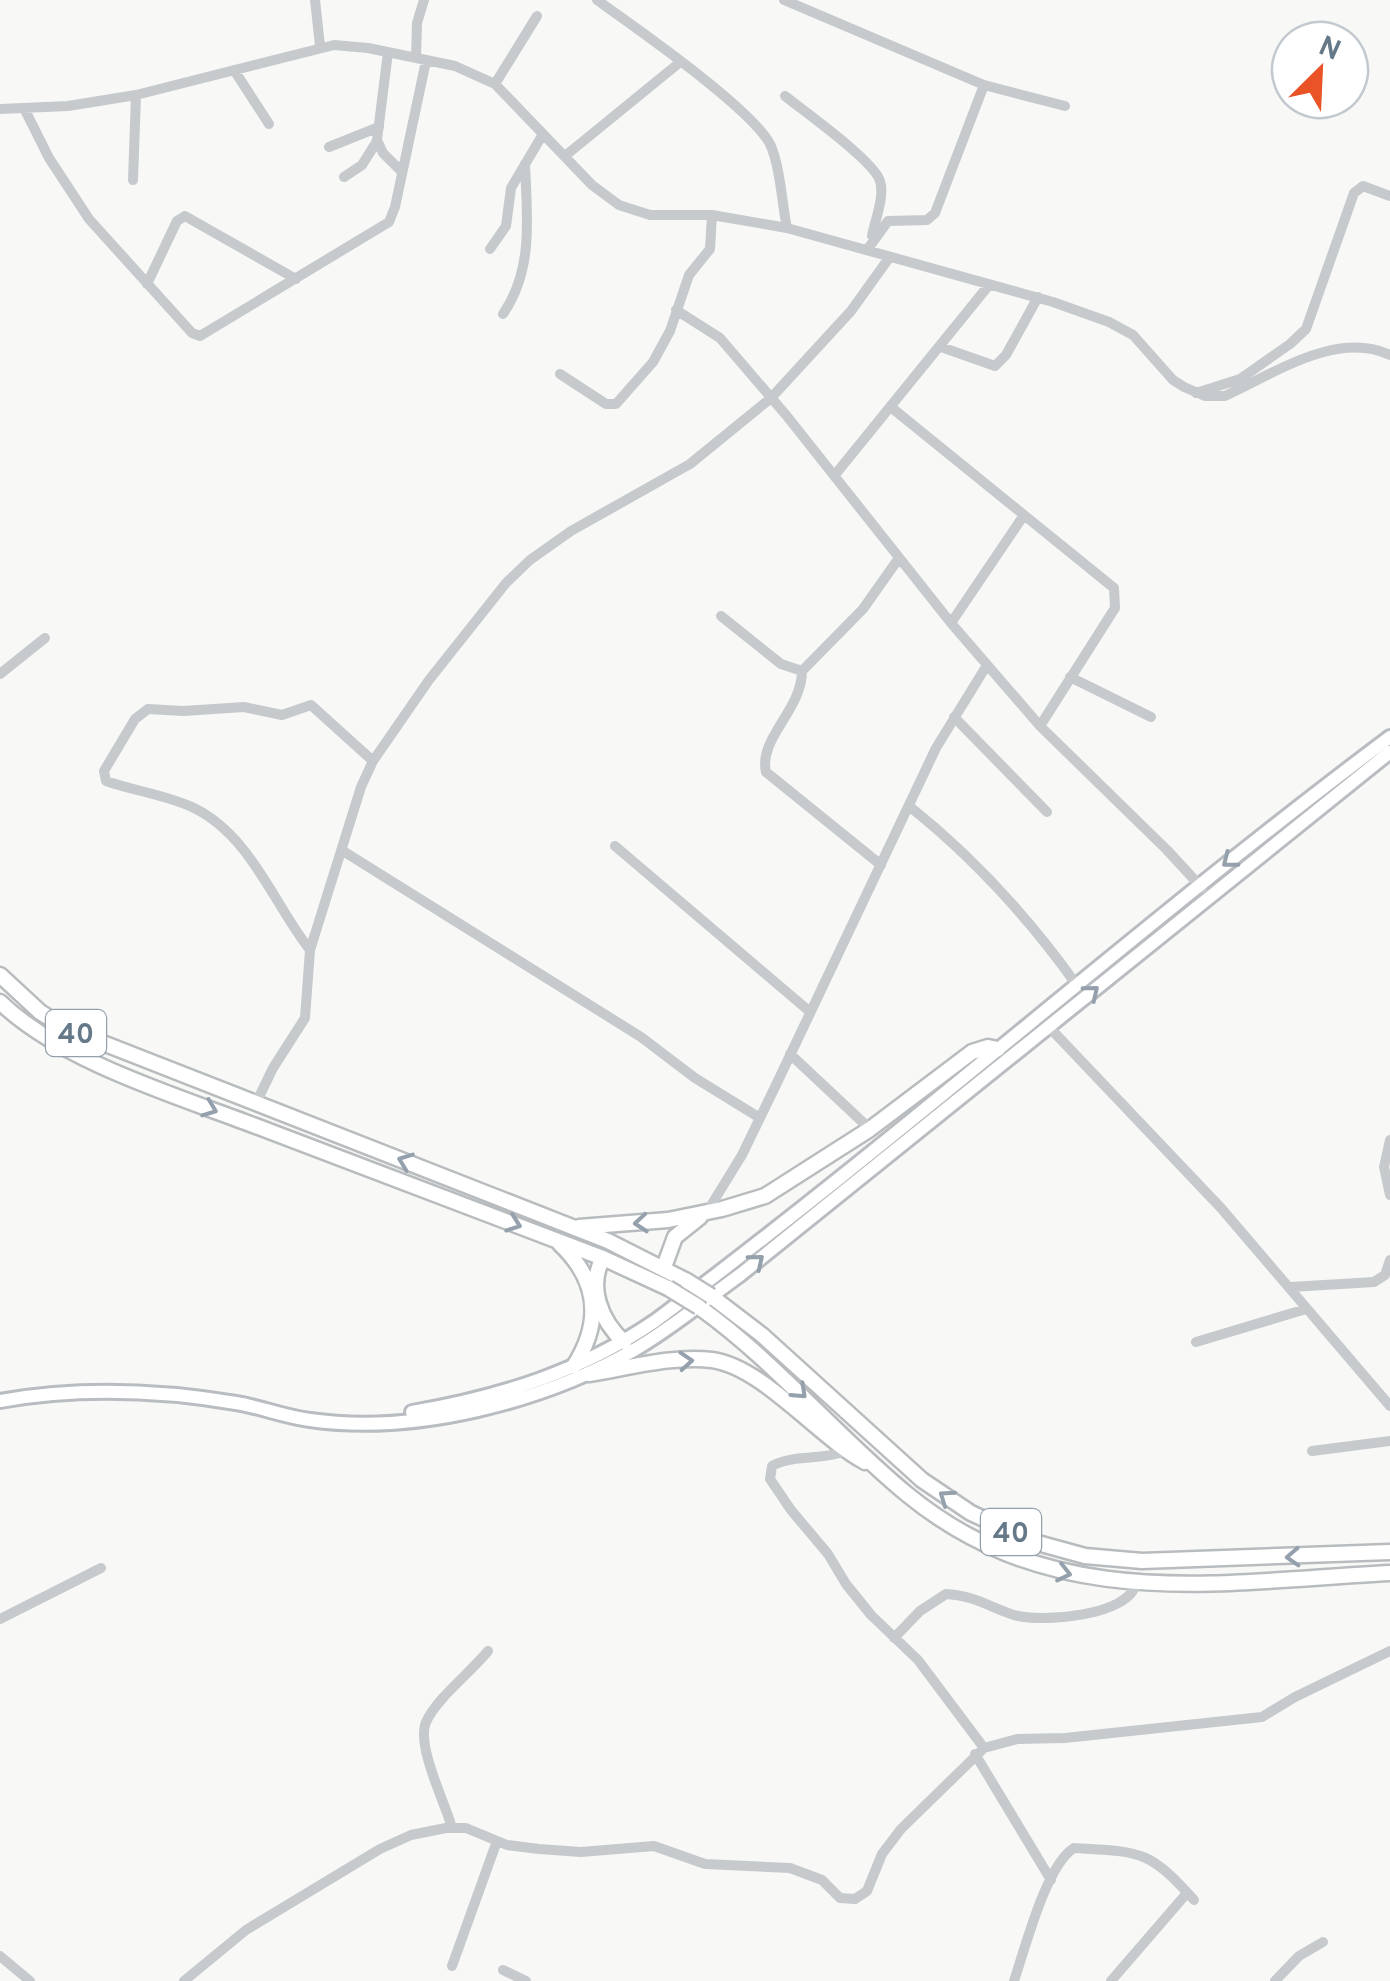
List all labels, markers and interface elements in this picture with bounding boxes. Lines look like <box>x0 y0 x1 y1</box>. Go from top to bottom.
north arrow <box>1270 20 1370 120</box>
text: N <box>1312 29 1345 70</box>
one-way arrow <box>1222 849 1240 866</box>
one-way arrow <box>1081 986 1099 1004</box>
road number: 40 <box>46 1010 106 1056</box>
one-way arrow <box>201 1097 218 1118</box>
one-way arrow <box>397 1152 414 1172</box>
one-way arrow <box>633 1211 649 1233</box>
one-way arrow <box>505 1212 522 1233</box>
one-way arrow <box>745 1255 763 1273</box>
one-way arrow <box>678 1350 694 1372</box>
one-way arrow <box>788 1380 806 1398</box>
one-way arrow <box>939 1491 957 1509</box>
road number: 40 <box>981 1509 1041 1555</box>
one-way arrow <box>1284 1546 1300 1567</box>
one-way arrow <box>1055 1561 1072 1582</box>

